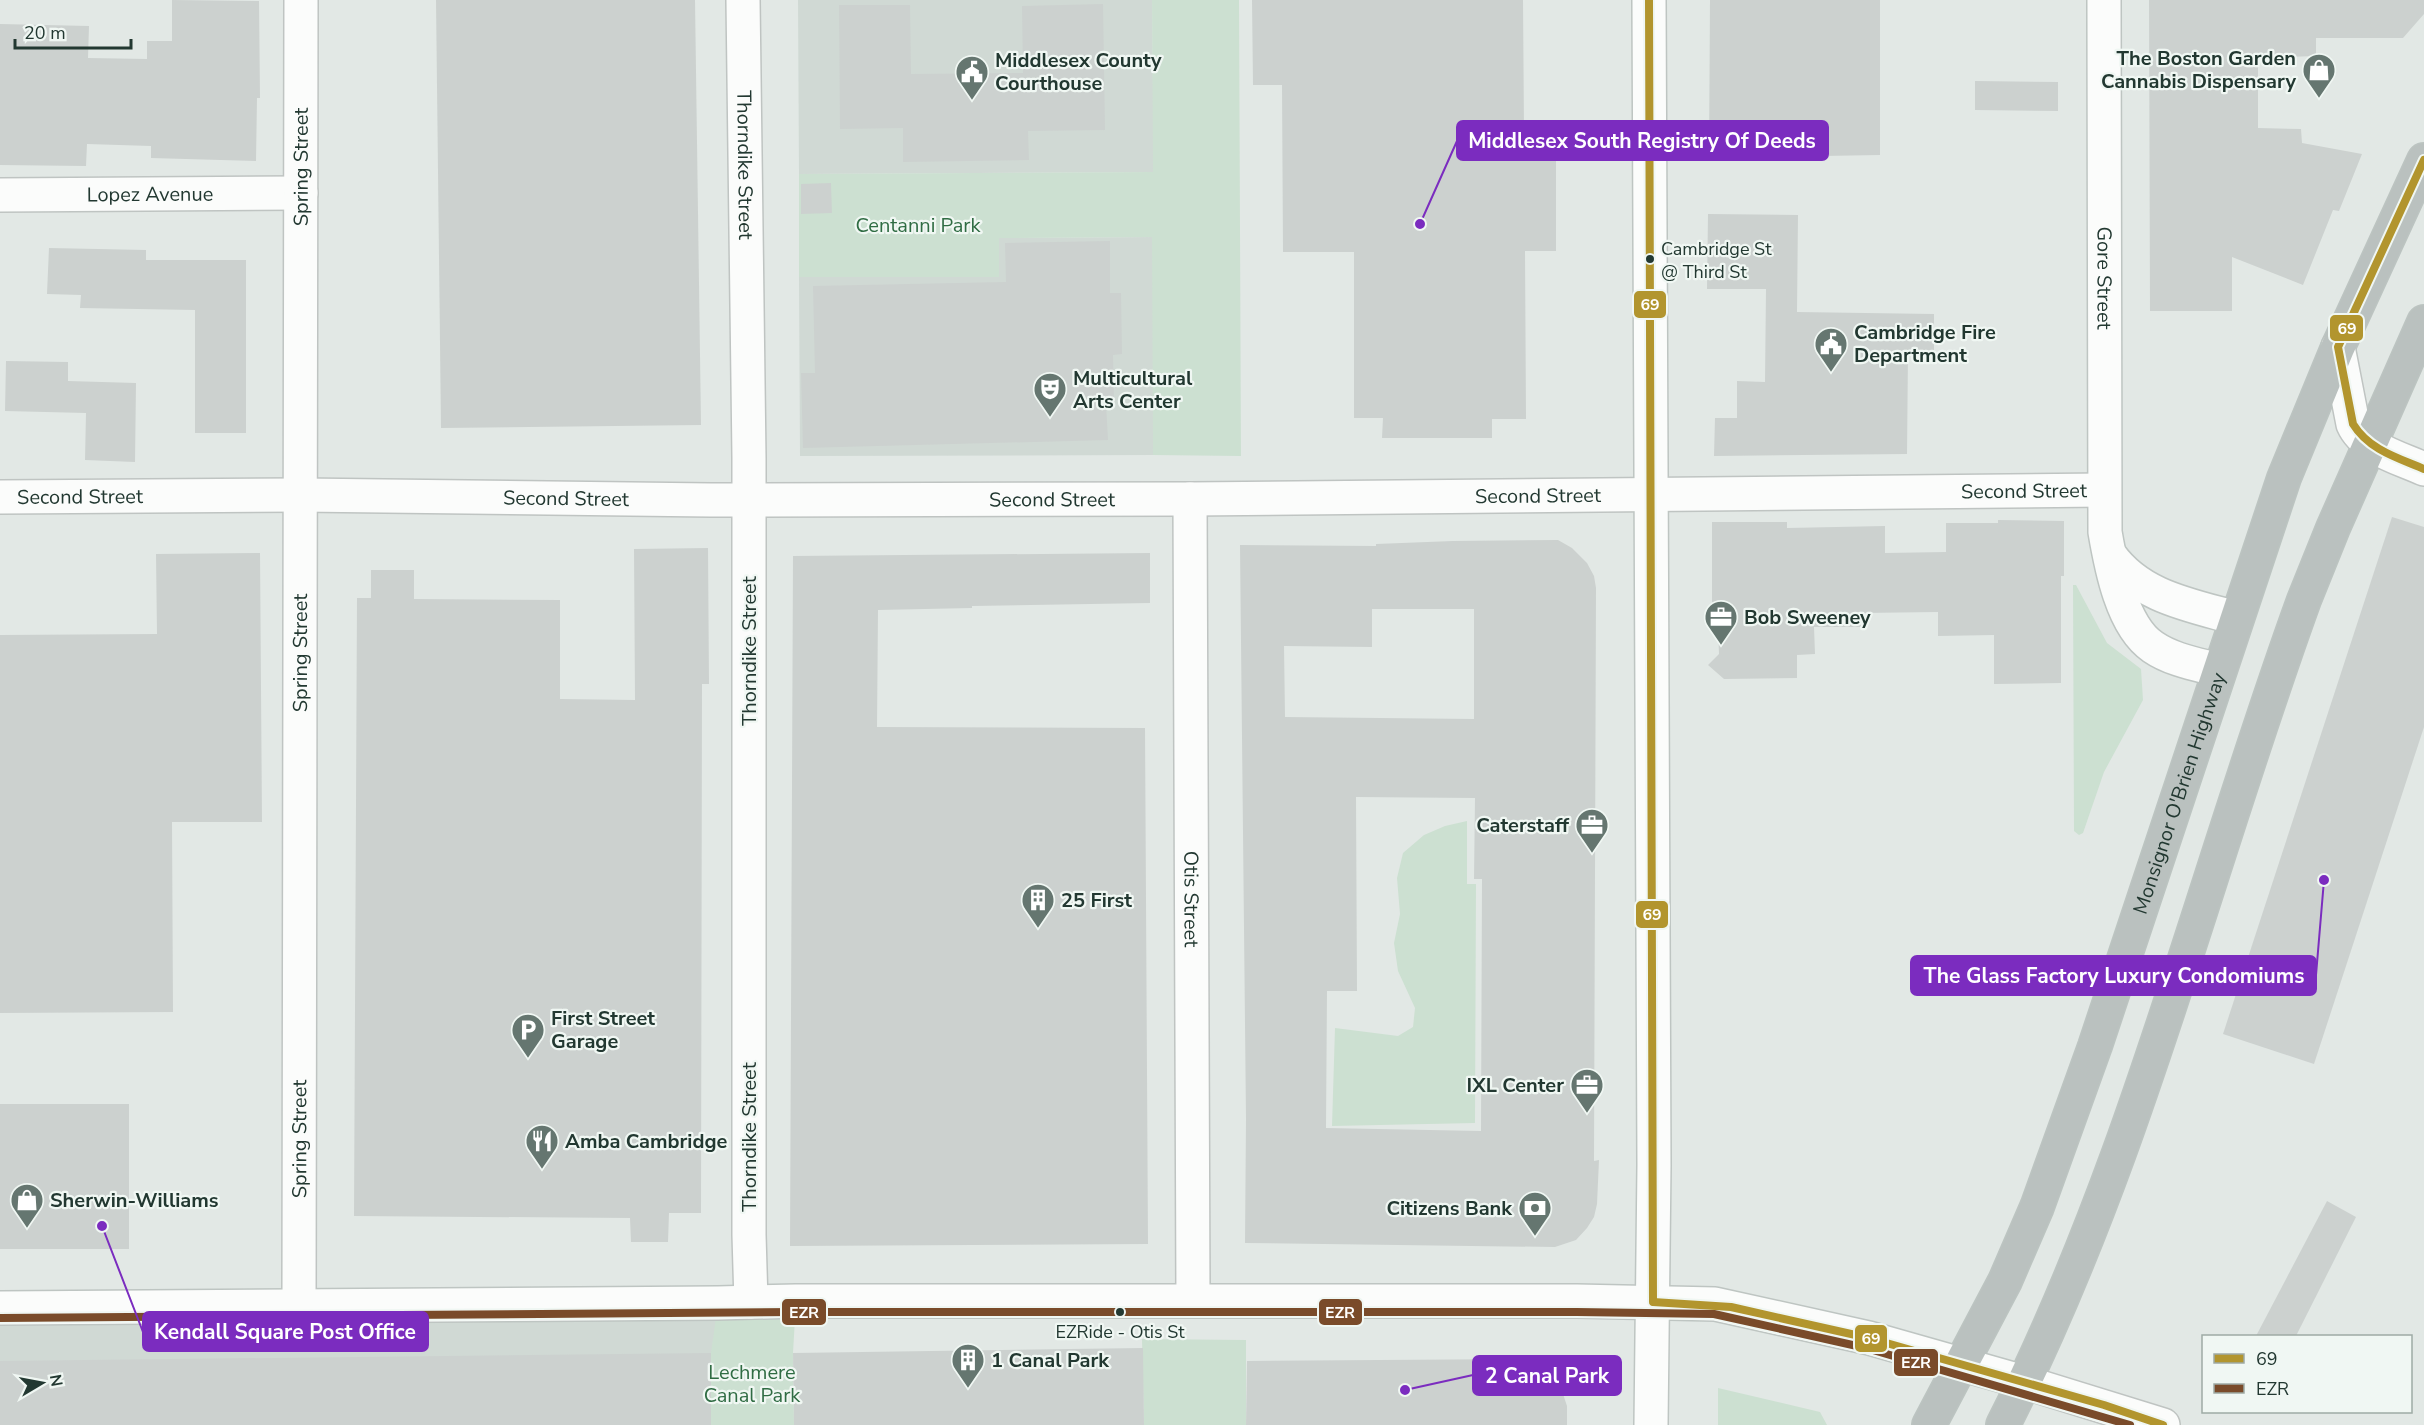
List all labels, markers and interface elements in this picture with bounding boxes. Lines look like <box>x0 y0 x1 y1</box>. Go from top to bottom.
scale bar <box>15 12 130 50</box>
text: 20 m <box>24 21 66 45</box>
place label: The Boston Garden Cannabis Dispensary <box>2101 45 2296 95</box>
place label: Middlesex County Courthouse <box>995 47 1162 97</box>
shop icon: The Boston Garden Cannabis Dispensary <box>2301 52 2337 99</box>
public building icon: Middlesex County Courthouse <box>954 54 990 101</box>
street label: Thorndike Street <box>731 90 760 241</box>
street label: Spring Street <box>287 107 314 226</box>
callout: Middlesex South Registry Of Deeds <box>1457 121 1828 160</box>
text: Middlesex South Registry Of Deeds <box>1468 127 1816 155</box>
street label: Lopez Avenue <box>87 180 213 208</box>
park label: Centanni Park <box>856 212 981 239</box>
street label: Gore Street <box>2091 226 2118 331</box>
place label: Cambridge St @ Third St <box>1661 237 1772 284</box>
marker: Cambridge St @ Third St <box>1644 253 1656 265</box>
line badge: 69 <box>1633 290 1667 319</box>
text: 69 <box>1640 294 1660 316</box>
line badge: 69 <box>2329 314 2364 342</box>
text: 69 <box>2337 318 2357 340</box>
place label: Cambridge Fire Department <box>1854 319 1996 369</box>
public building icon: Cambridge Fire Department <box>1813 326 1849 373</box>
place label: Multicultural Arts Center <box>1073 365 1193 415</box>
theatre icon: Multicultural Arts Center <box>1032 371 1068 418</box>
street label: Second Street <box>1961 477 2088 505</box>
street label: Second Street <box>1475 481 1602 510</box>
street label: Second Street <box>17 483 144 510</box>
street label: Second Street <box>503 484 630 513</box>
street label: Second Street <box>989 486 1116 513</box>
street label: Thorndike Street <box>736 575 763 726</box>
street label: Spring Street <box>286 593 314 712</box>
office icon: Bob Sweeney <box>1703 599 1739 646</box>
place label: Bob Sweeney <box>1744 604 1871 631</box>
street label: Monsignor O'Brien Highway <box>2126 668 2232 917</box>
office icon: Caterstaff <box>1574 807 1610 854</box>
place label: Caterstaff <box>1476 812 1570 839</box>
street label: Otis Street <box>1178 851 1205 948</box>
building icon: 25 First <box>1020 882 1056 929</box>
place label: 25 First <box>1061 887 1132 914</box>
line badge: 69 <box>1635 900 1669 929</box>
text: 69 <box>1642 904 1662 926</box>
callout: The Glass Factory Luxury Condomiums <box>1911 956 2316 995</box>
text: The Glass Factory Luxury Condomiums <box>1924 962 2304 990</box>
place label: First Street Garage <box>551 1005 655 1055</box>
parking icon: First Street Garage <box>510 1012 546 1059</box>
street label: Thorndike Street <box>736 1061 763 1212</box>
office icon: IXL Center <box>1569 1067 1605 1114</box>
place label: IXL Center <box>1467 1072 1564 1099</box>
street label: Spring Street <box>286 1079 313 1198</box>
restaurant icon: Amba Cambridge <box>524 1123 560 1170</box>
place label: Amba Cambridge <box>565 1128 727 1155</box>
shop icon: Sherwin-Williams <box>9 1182 45 1229</box>
place label: Sherwin-Williams <box>50 1187 219 1214</box>
bank icon: Citizens Bank <box>1517 1190 1553 1237</box>
place label: Citizens Bank <box>1386 1195 1513 1222</box>
line badge: EZR <box>781 1298 827 1326</box>
line badge: EZR <box>1318 1298 1363 1326</box>
text: EZR <box>789 1302 819 1324</box>
text: EZR <box>1325 1302 1355 1324</box>
marker: EZRide - Otis St <box>1114 1306 1126 1318</box>
callout: Kendall Square Post Office <box>143 1312 428 1351</box>
text: Kendall Square Post Office <box>154 1318 416 1346</box>
place label: EZRide - Otis St <box>1055 1320 1185 1344</box>
line badge: 69 <box>1854 1324 1888 1353</box>
text: 69 <box>1861 1328 1881 1350</box>
legend <box>2202 1335 2412 1413</box>
building icon: 1 Canal Park <box>950 1342 986 1389</box>
place label: 1 Canal Park <box>991 1347 1110 1374</box>
text: 69 <box>2256 1347 2278 1371</box>
line badge: EZR <box>1893 1348 1939 1377</box>
text: EZR <box>1901 1352 1931 1374</box>
north arrow <box>12 1353 72 1413</box>
callout: 2 Canal Park <box>1473 1356 1621 1395</box>
park label: Lechmere Canal Park <box>704 1359 801 1409</box>
text: 2 Canal Park <box>1485 1362 1610 1390</box>
text: N <box>44 1373 68 1388</box>
text: EZR <box>2256 1377 2289 1401</box>

